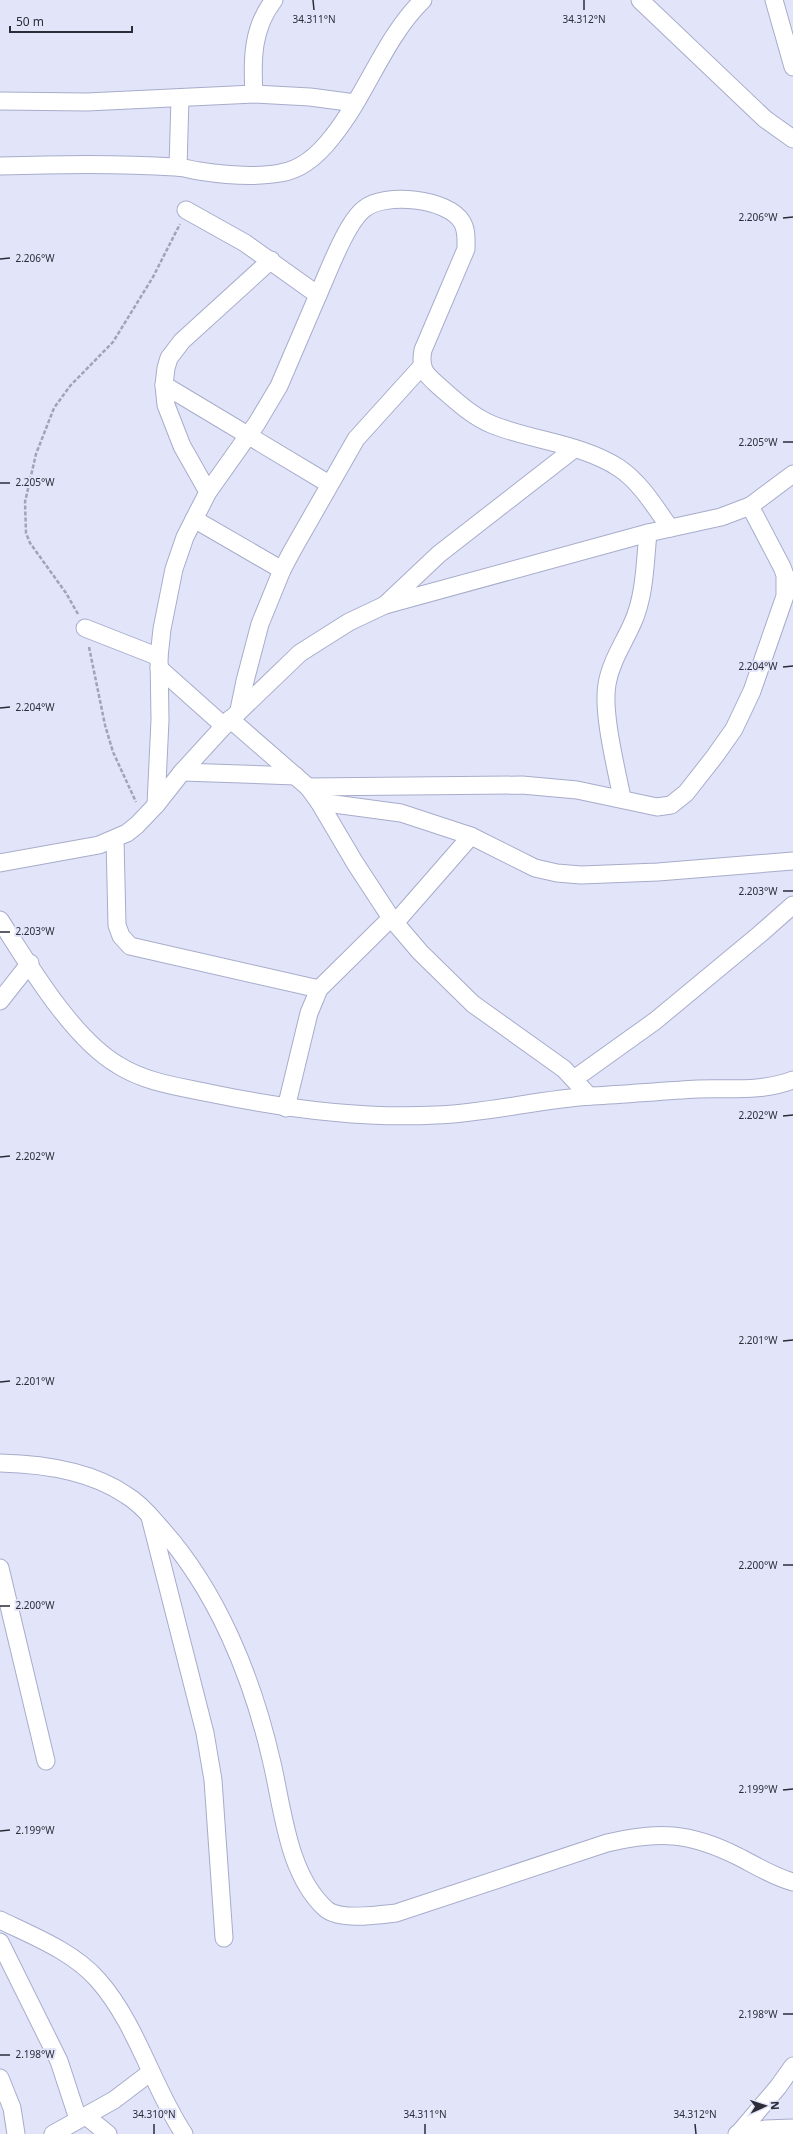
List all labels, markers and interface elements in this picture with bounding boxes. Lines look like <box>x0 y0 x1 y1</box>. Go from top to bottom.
scale bar <box>10 8 132 34</box>
text: 34.311°N <box>292 12 336 26</box>
text: 34.312°N <box>562 12 606 26</box>
text: 50 m <box>16 13 44 30</box>
text: 2.206°W <box>738 210 778 224</box>
text: 2.206°W <box>15 251 55 265</box>
text: 2.205°W <box>738 435 778 449</box>
text: 2.205°W <box>15 475 55 489</box>
text: 2.204°W <box>738 659 778 673</box>
text: 2.204°W <box>15 700 55 714</box>
text: 2.203°W <box>738 884 778 898</box>
text: 2.203°W <box>15 924 55 938</box>
text: 2.202°W <box>738 1108 778 1122</box>
text: 2.202°W <box>15 1149 55 1163</box>
text: 2.201°W <box>738 1333 778 1347</box>
text: 2.201°W <box>15 1374 55 1388</box>
text: 2.200°W <box>738 1558 778 1572</box>
text: 2.200°W <box>15 1598 55 1612</box>
text: 2.199°W <box>738 1782 778 1796</box>
text: 2.199°W <box>15 1823 55 1837</box>
text: 2.198°W <box>738 2007 778 2021</box>
text: 2.198°W <box>15 2047 55 2061</box>
north arrow <box>745 2086 785 2126</box>
text: N <box>768 2101 783 2110</box>
text: 34.310°N <box>132 2107 176 2121</box>
text: 34.311°N <box>403 2107 447 2121</box>
text: 34.312°N <box>673 2107 717 2121</box>

